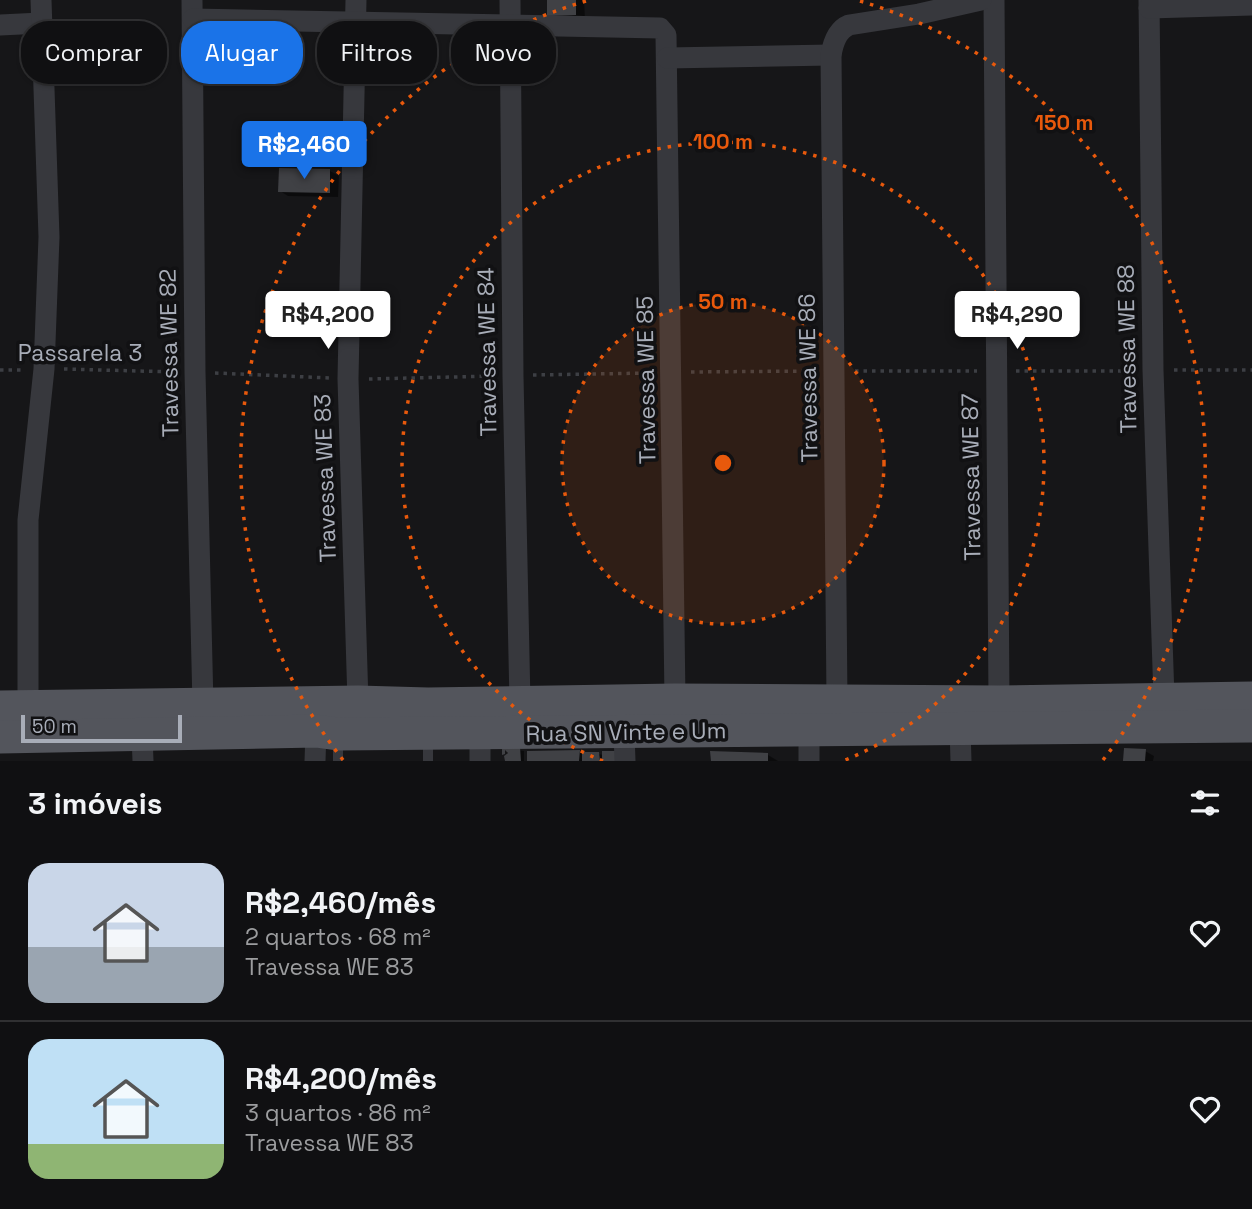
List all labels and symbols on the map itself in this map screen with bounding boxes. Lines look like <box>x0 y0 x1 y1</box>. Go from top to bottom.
text: 150 m <box>1035 109 1093 136</box>
pin: R$2,460 <box>239 122 369 181</box>
text: 100 m <box>693 128 753 155</box>
street label: Travessa WE 88 <box>1111 264 1143 434</box>
street label: Travessa WE 84 <box>471 267 503 437</box>
street label: Travessa WE 82 <box>153 268 185 438</box>
text: 50 m <box>698 288 748 315</box>
pin: R$4,200 <box>263 292 393 351</box>
pin: R$4,290 <box>952 292 1082 351</box>
street label: Travessa WE 86 <box>792 293 824 463</box>
street label: Travessa WE 85 <box>630 296 662 464</box>
street label: Passarela 3 <box>18 338 142 368</box>
street label: Travessa WE 83 <box>307 393 343 563</box>
street label: Travessa WE 87 <box>955 393 987 561</box>
centre of rings <box>711 451 735 475</box>
scale bar <box>21 712 182 744</box>
street label: Rua SN Vinte e Um <box>525 715 727 749</box>

